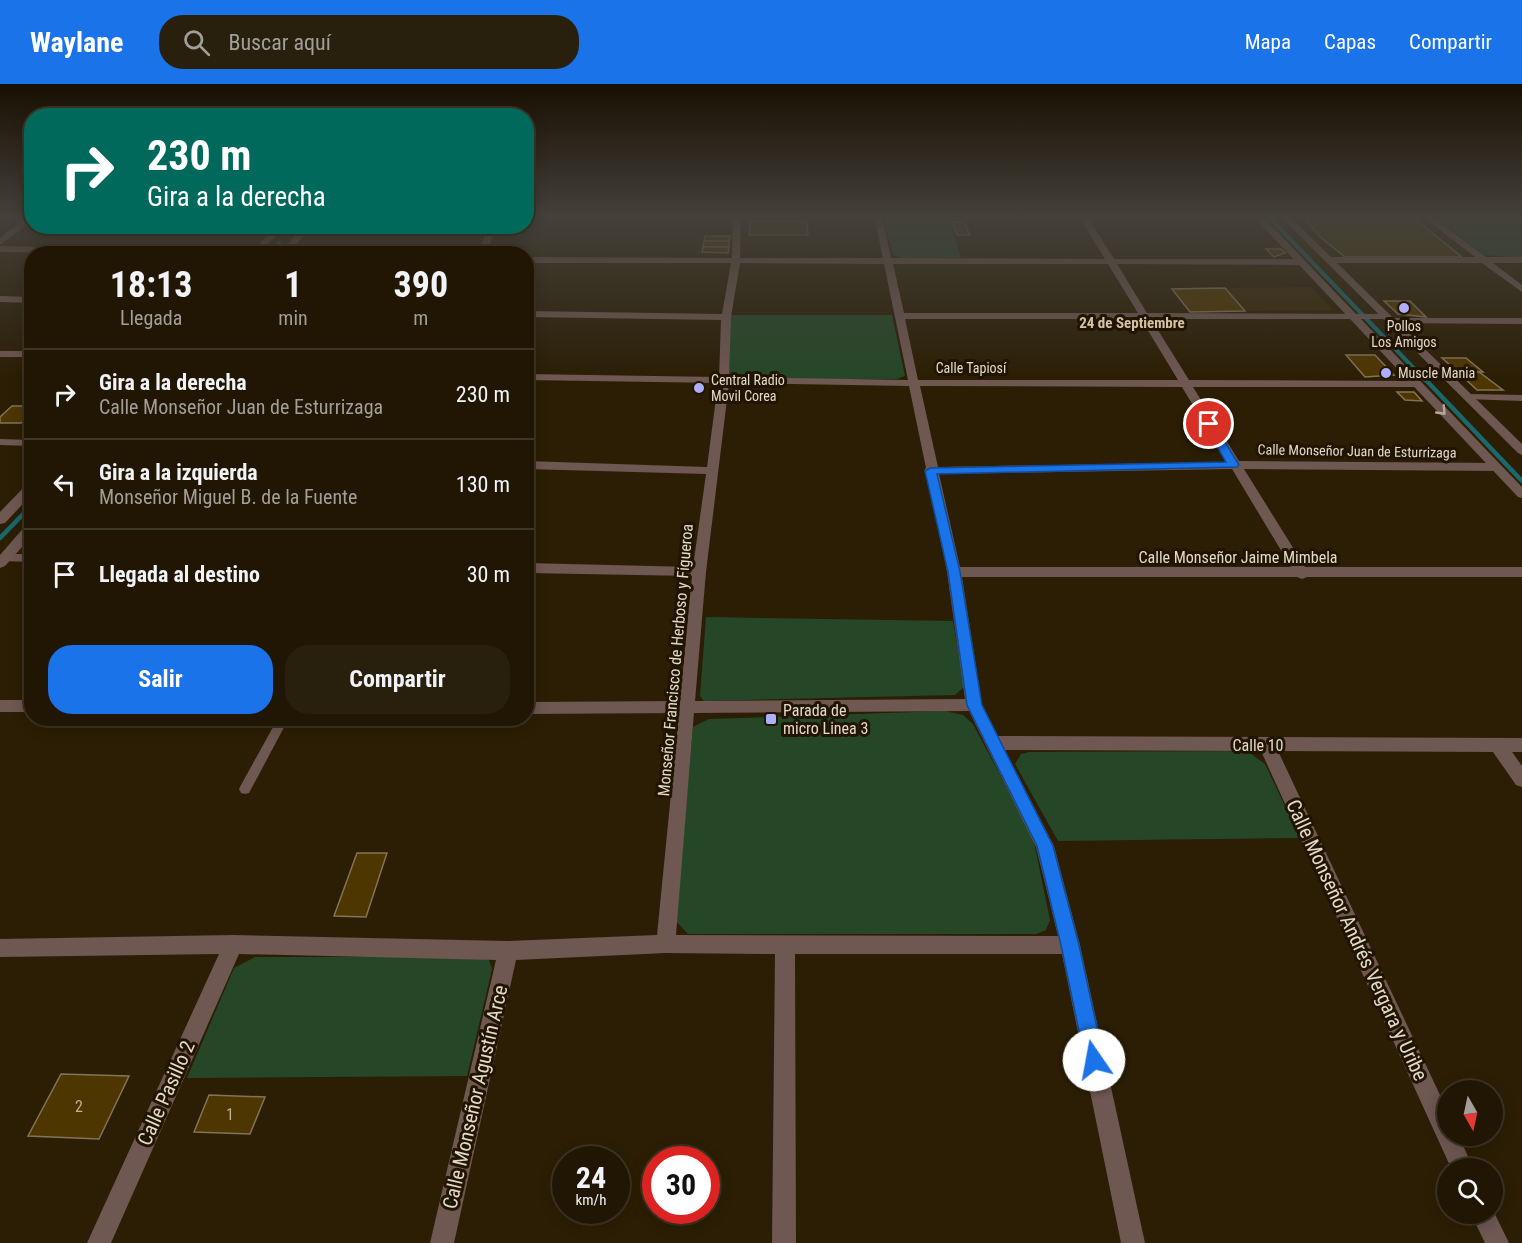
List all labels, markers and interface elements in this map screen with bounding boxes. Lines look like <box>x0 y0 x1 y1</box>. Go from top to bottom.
search box <box>159 15 579 69</box>
text: Waylane <box>30 26 123 59</box>
icon: search <box>180 26 213 59</box>
text: Buscar aquí <box>228 30 331 55</box>
text: Mapa <box>1245 30 1291 54</box>
text: Capas <box>1324 30 1376 54</box>
text: Compartir <box>1409 30 1492 54</box>
text: 230 m <box>147 131 252 180</box>
icon: right <box>48 132 126 210</box>
text: Gira a la derecha <box>147 181 326 213</box>
text: 18:13 <box>110 264 192 306</box>
text: 1 <box>284 264 302 306</box>
text: 390 <box>394 264 448 306</box>
marker: Pollos Los Amigos <box>1397 301 1411 315</box>
text: Llegada <box>120 306 182 330</box>
text: min <box>278 306 308 330</box>
text: m <box>413 306 428 330</box>
district label: 24 de Septiembre <box>1079 314 1185 332</box>
place label: Pollos Los Amigos <box>1371 318 1437 350</box>
street label: Calle Tapiosí <box>936 360 1007 376</box>
place label: Muscle Mania <box>1398 365 1475 381</box>
marker: Muscle Mania <box>1379 366 1393 380</box>
text: Gira a la derecha <box>99 370 247 395</box>
place label: Central Radio Movil Corea <box>711 372 785 404</box>
icon: right <box>48 378 81 411</box>
marker: Central Radio Movil Corea <box>692 381 706 395</box>
text: 230 m <box>456 382 510 407</box>
text: Calle Monseñor Juan de Esturrizaga <box>99 395 383 419</box>
pin <box>1183 398 1234 449</box>
one-way arrow <box>1435 404 1446 414</box>
icon: arrive <box>1192 407 1225 440</box>
street label: Calle Monseñor Juan de Esturrizaga <box>1257 441 1457 461</box>
text: Gira a la izquierda <box>99 460 258 485</box>
icon: left <box>48 468 81 501</box>
text: 130 m <box>456 472 510 497</box>
text: Monseñor Miguel B. de la Fuente <box>99 485 357 509</box>
street label: Monseñor Francisco de Herboso y Figueroa <box>654 523 697 797</box>
street label: Calle Monseñor Jaime Mimbela <box>1138 548 1338 567</box>
icon: arrive <box>48 558 81 591</box>
text: Llegada al destino <box>99 562 260 587</box>
text: 30 m <box>467 562 510 587</box>
button: Salir <box>48 645 273 714</box>
button: Compartir <box>285 645 510 714</box>
place label: Parada de micro Linea 3 <box>783 701 868 738</box>
marker: Parada de micro Linea 3 <box>764 712 778 726</box>
street label: Calle 10 <box>1232 736 1284 755</box>
street label: Calle Monseñor Andrés Vergara y Uribe <box>1281 796 1433 1084</box>
street label: Calle Monseñor Agustín Arce <box>438 983 512 1211</box>
position arrow <box>1062 1028 1126 1092</box>
street label: Calle Pasillo 2 <box>132 1037 200 1149</box>
north arrow <box>1437 1080 1503 1146</box>
map controls <box>1437 1080 1503 1224</box>
house number: 2 <box>75 1097 83 1116</box>
house number: 1 <box>226 1105 234 1124</box>
speed limit sign: 30 <box>642 1146 720 1224</box>
button: search <box>1437 1158 1503 1224</box>
text: 24 <box>576 1160 606 1195</box>
text: km/h <box>576 1191 606 1209</box>

